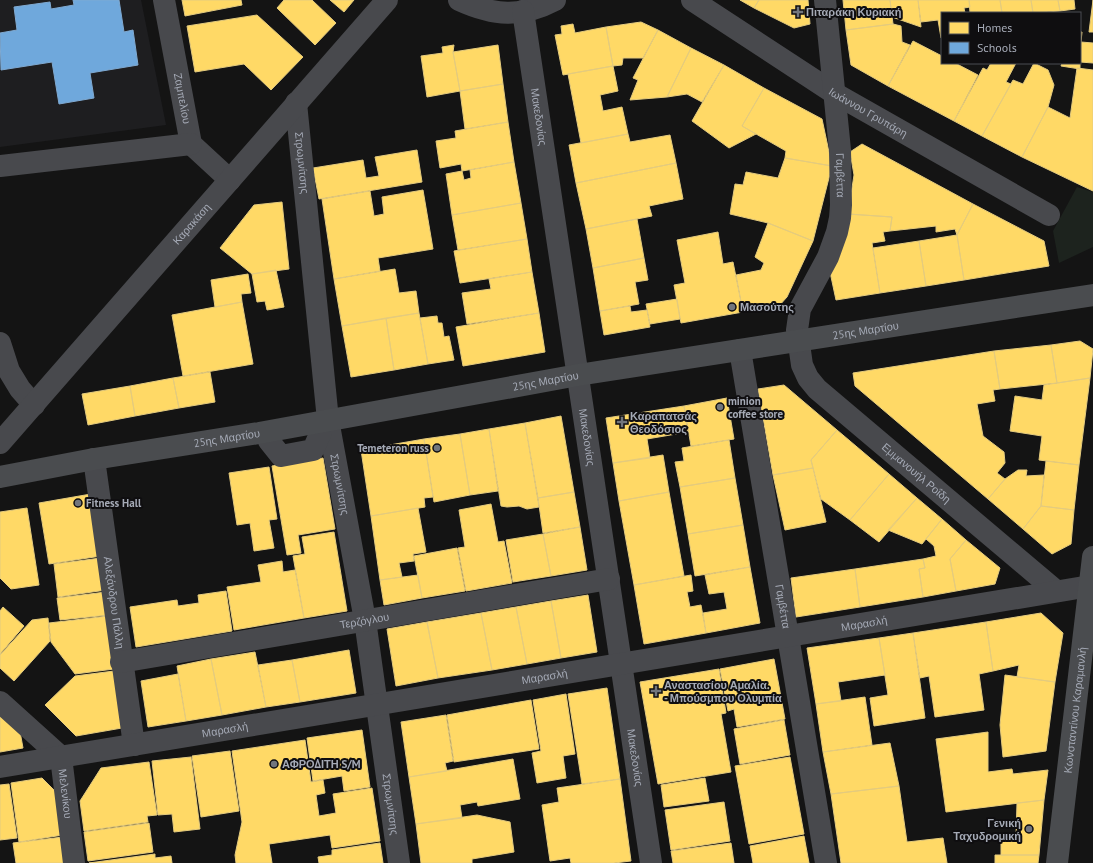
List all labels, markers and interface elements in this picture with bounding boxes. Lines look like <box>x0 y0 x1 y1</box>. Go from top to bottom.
place label: Πιταράκη Κυριακή <box>806 5 902 19</box>
marker: Πιταράκη Κυριακή <box>793 7 803 17</box>
legend <box>941 12 1081 64</box>
text: Homes <box>977 20 1012 35</box>
text: Schools <box>977 40 1017 55</box>
street label: Ζαμπελίου <box>171 72 194 125</box>
street label: Ιωάννου Γρυπάρη <box>826 84 910 140</box>
street label: Μακεδονίας <box>528 87 550 146</box>
street label: Στρωμνίτσης <box>292 131 312 194</box>
street label: Γαμβέττα <box>833 153 848 198</box>
street label: Καρακάση <box>169 200 213 248</box>
place label: Μασούτης <box>740 300 794 314</box>
marker: Μασούτης <box>727 302 737 312</box>
street label: 25ης Μαρτίου <box>831 318 900 342</box>
street label: 25ης Μαρτίου <box>511 368 580 394</box>
place label: minion coffee store <box>728 394 783 421</box>
marker: minion coffee store <box>715 402 725 412</box>
street label: Μακεδονίας <box>576 408 598 467</box>
place label: Καραπατσάς Θεοδόσιος <box>630 409 697 436</box>
marker: Καραπατσάς Θεοδόσιος <box>617 417 627 427</box>
street label: 25ης Μαρτίου <box>192 426 261 450</box>
street label: Εμμανουήλ Ροΐδη <box>879 440 954 506</box>
place label: Temeteron russ <box>357 441 429 455</box>
marker: Temeteron russ <box>432 443 442 453</box>
street label: Στρωμνίτσης <box>327 453 352 516</box>
place label: Fitness Hall <box>86 496 142 510</box>
marker: Fitness Hall <box>73 498 83 508</box>
street label: Αλεξάνδρου Πάλλη <box>101 556 127 650</box>
street label: Γαμβέττα <box>772 583 794 630</box>
street label: Τερζόγλου <box>339 609 390 632</box>
street label: Μαρασλή <box>840 613 888 634</box>
street label: Κωνσταντίνου Καραμανλή <box>1061 646 1089 774</box>
street label: Μαρασλή <box>520 666 569 687</box>
place label: Αναστασίου Αμαλία. - Μπούσμπου Ολυμπία <box>664 678 782 705</box>
marker: Αναστασίου Αμαλία. - Μπούσμπου Ολυμπία <box>651 686 661 696</box>
street label: Μαρασλή <box>201 719 249 740</box>
street label: Μακεδονίας <box>624 728 646 787</box>
place label: ΑΦΡΟΔΙΤΗ S/M <box>282 757 361 771</box>
marker: ΑΦΡΟΔΙΤΗ S/M <box>269 759 279 769</box>
street label: Μελενίκου <box>55 768 75 819</box>
street label: Στρωμνίτσης <box>380 773 402 836</box>
place label: Γενική Ταχυδρομική <box>953 816 1021 843</box>
marker: Γενική Ταχυδρομική <box>1024 824 1034 834</box>

